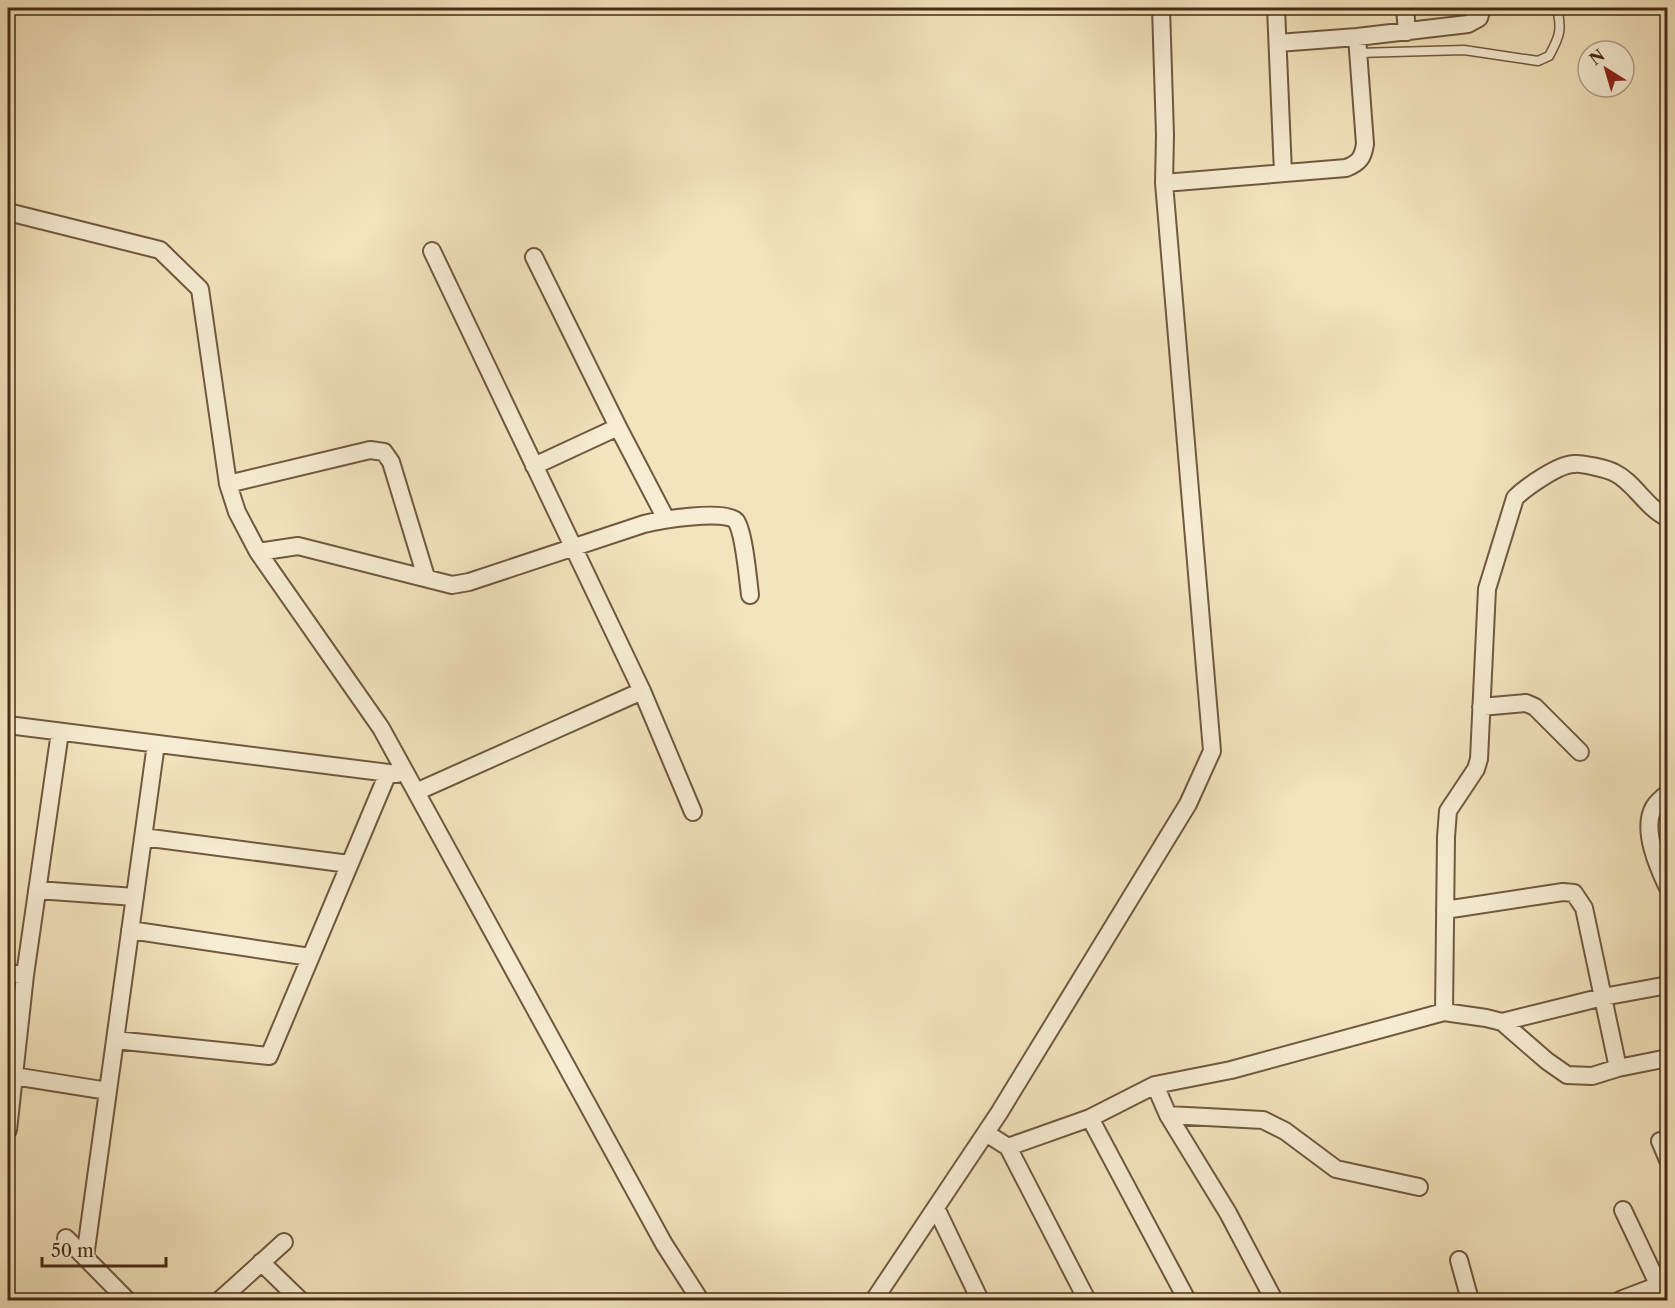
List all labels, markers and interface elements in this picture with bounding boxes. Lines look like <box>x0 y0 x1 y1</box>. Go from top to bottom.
north arrow <box>1576 39 1636 99</box>
text: N <box>1585 45 1609 69</box>
scale bar <box>42 1230 166 1268</box>
text: 50 m <box>51 1240 94 1262</box>

